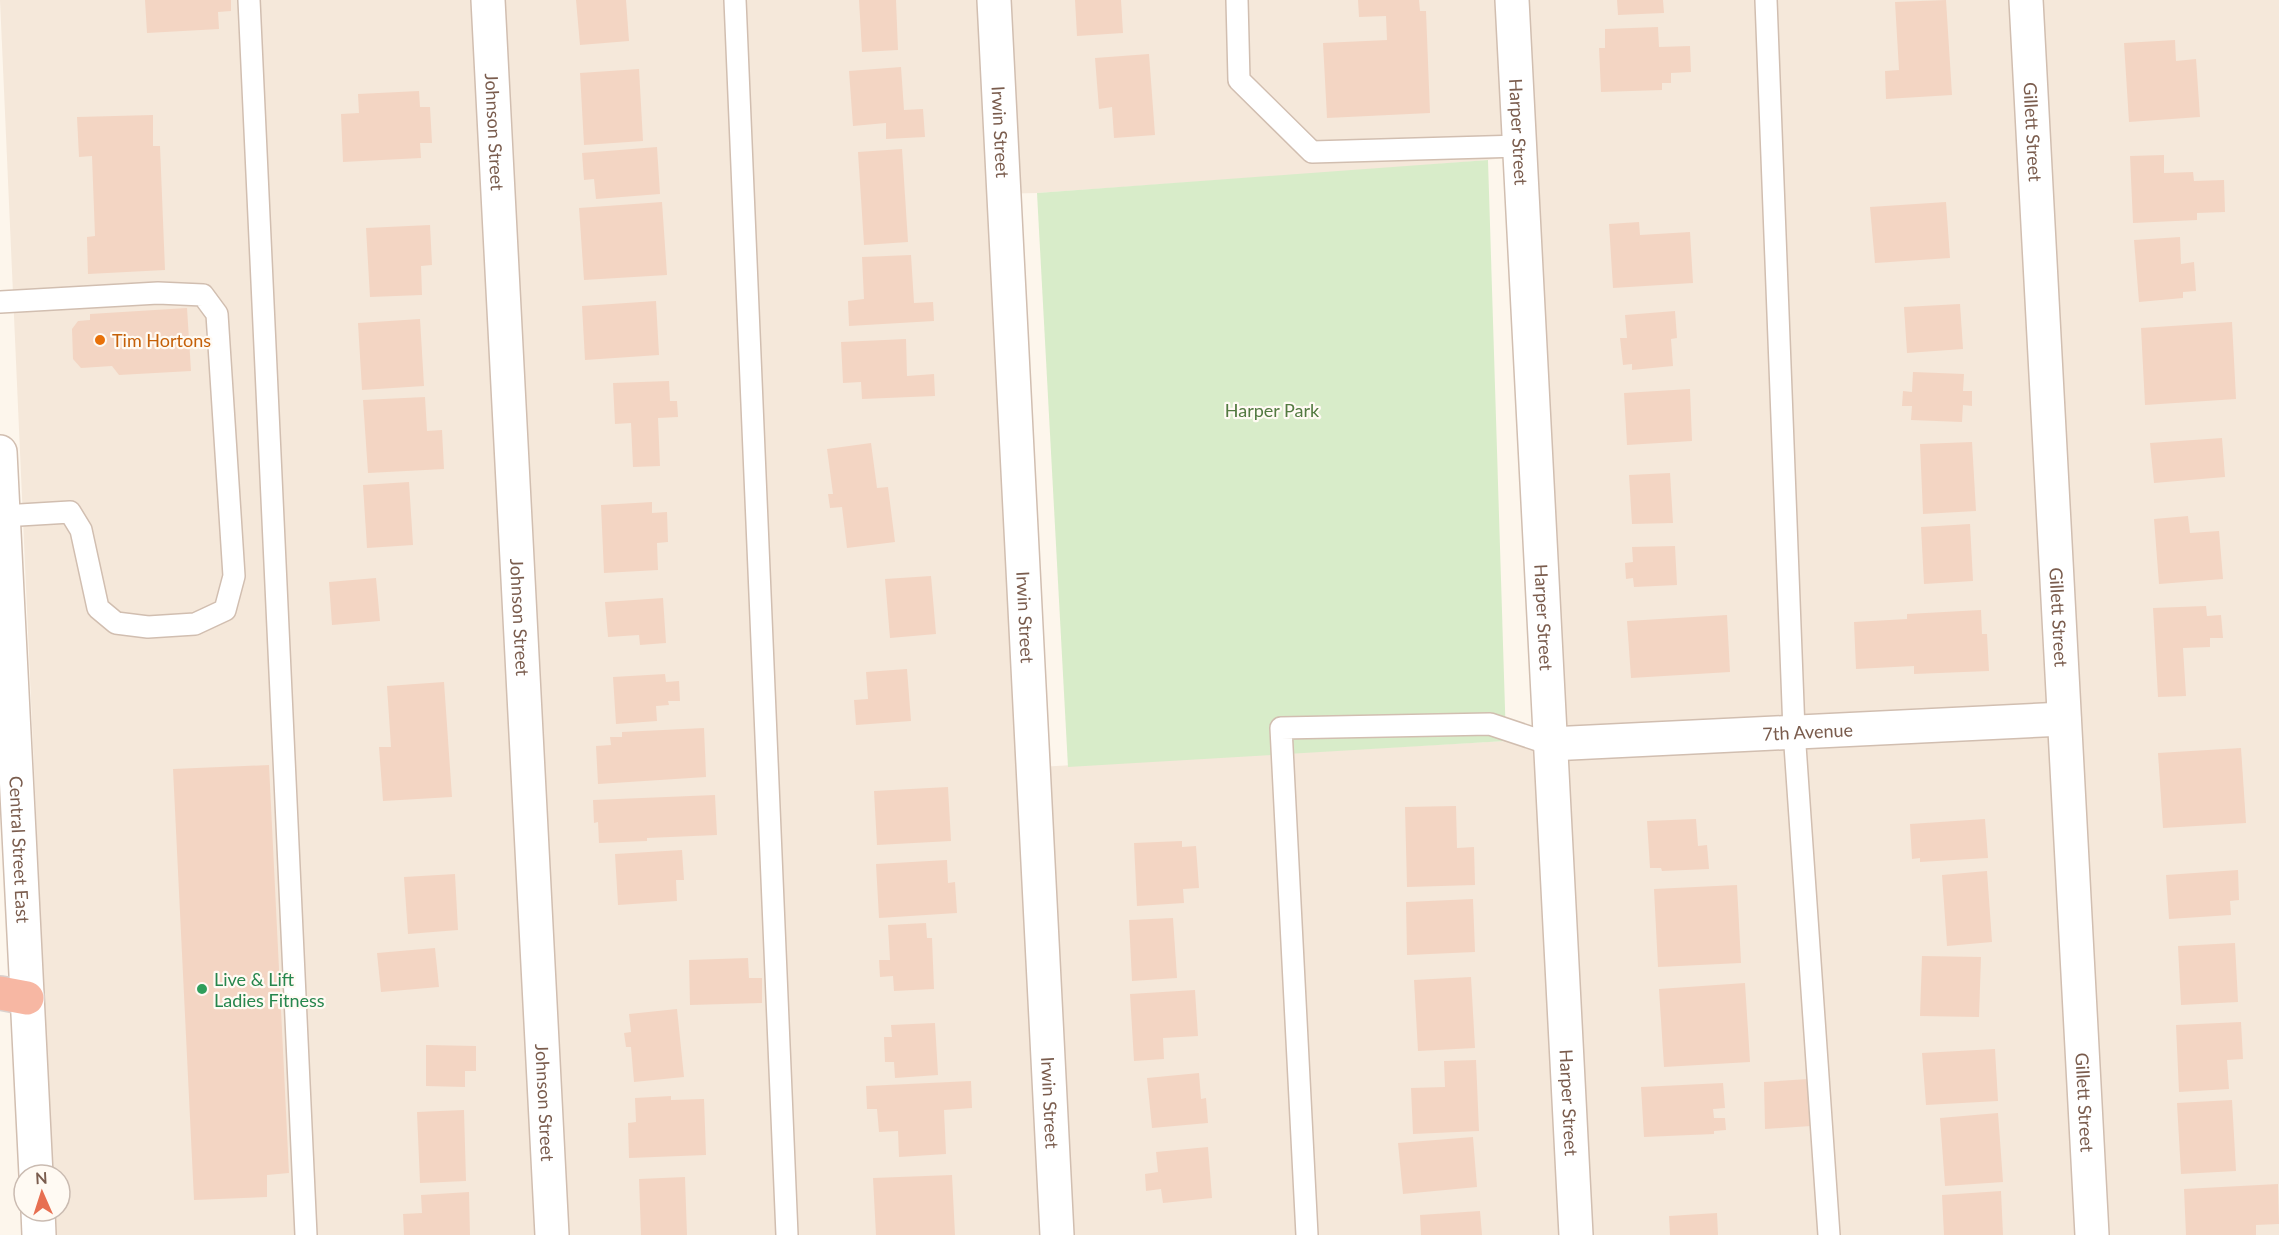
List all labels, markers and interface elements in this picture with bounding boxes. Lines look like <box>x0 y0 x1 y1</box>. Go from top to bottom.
street label: Johnson Street <box>481 72 509 192</box>
street label: Harper Street <box>1505 78 1533 186</box>
street label: Gillett Street <box>2019 81 2047 183</box>
street label: Irwin Street <box>987 85 1014 179</box>
place label: Tim Hortons <box>112 329 211 351</box>
marker: Tim Hortons <box>93 333 107 347</box>
park label: Harper Park <box>1225 399 1320 421</box>
street label: Johnson Street <box>506 558 534 677</box>
street label: Harper Street <box>1530 563 1558 672</box>
street label: Gillett Street <box>2045 567 2073 668</box>
street label: Irwin Street <box>1012 571 1039 664</box>
street label: 7th Avenue <box>1762 718 1853 745</box>
street label: Central Street East <box>5 775 34 924</box>
place label: Live & Lift Ladies Fitness <box>214 968 325 1011</box>
marker: Live & Lift Ladies Fitness <box>195 982 209 996</box>
street label: Johnson Street <box>531 1043 559 1162</box>
street label: Harper Street <box>1555 1049 1583 1157</box>
street label: Gillett Street <box>2071 1052 2099 1153</box>
street label: Irwin Street <box>1037 1056 1064 1150</box>
north arrow <box>12 1163 72 1223</box>
text: N <box>35 1168 48 1187</box>

